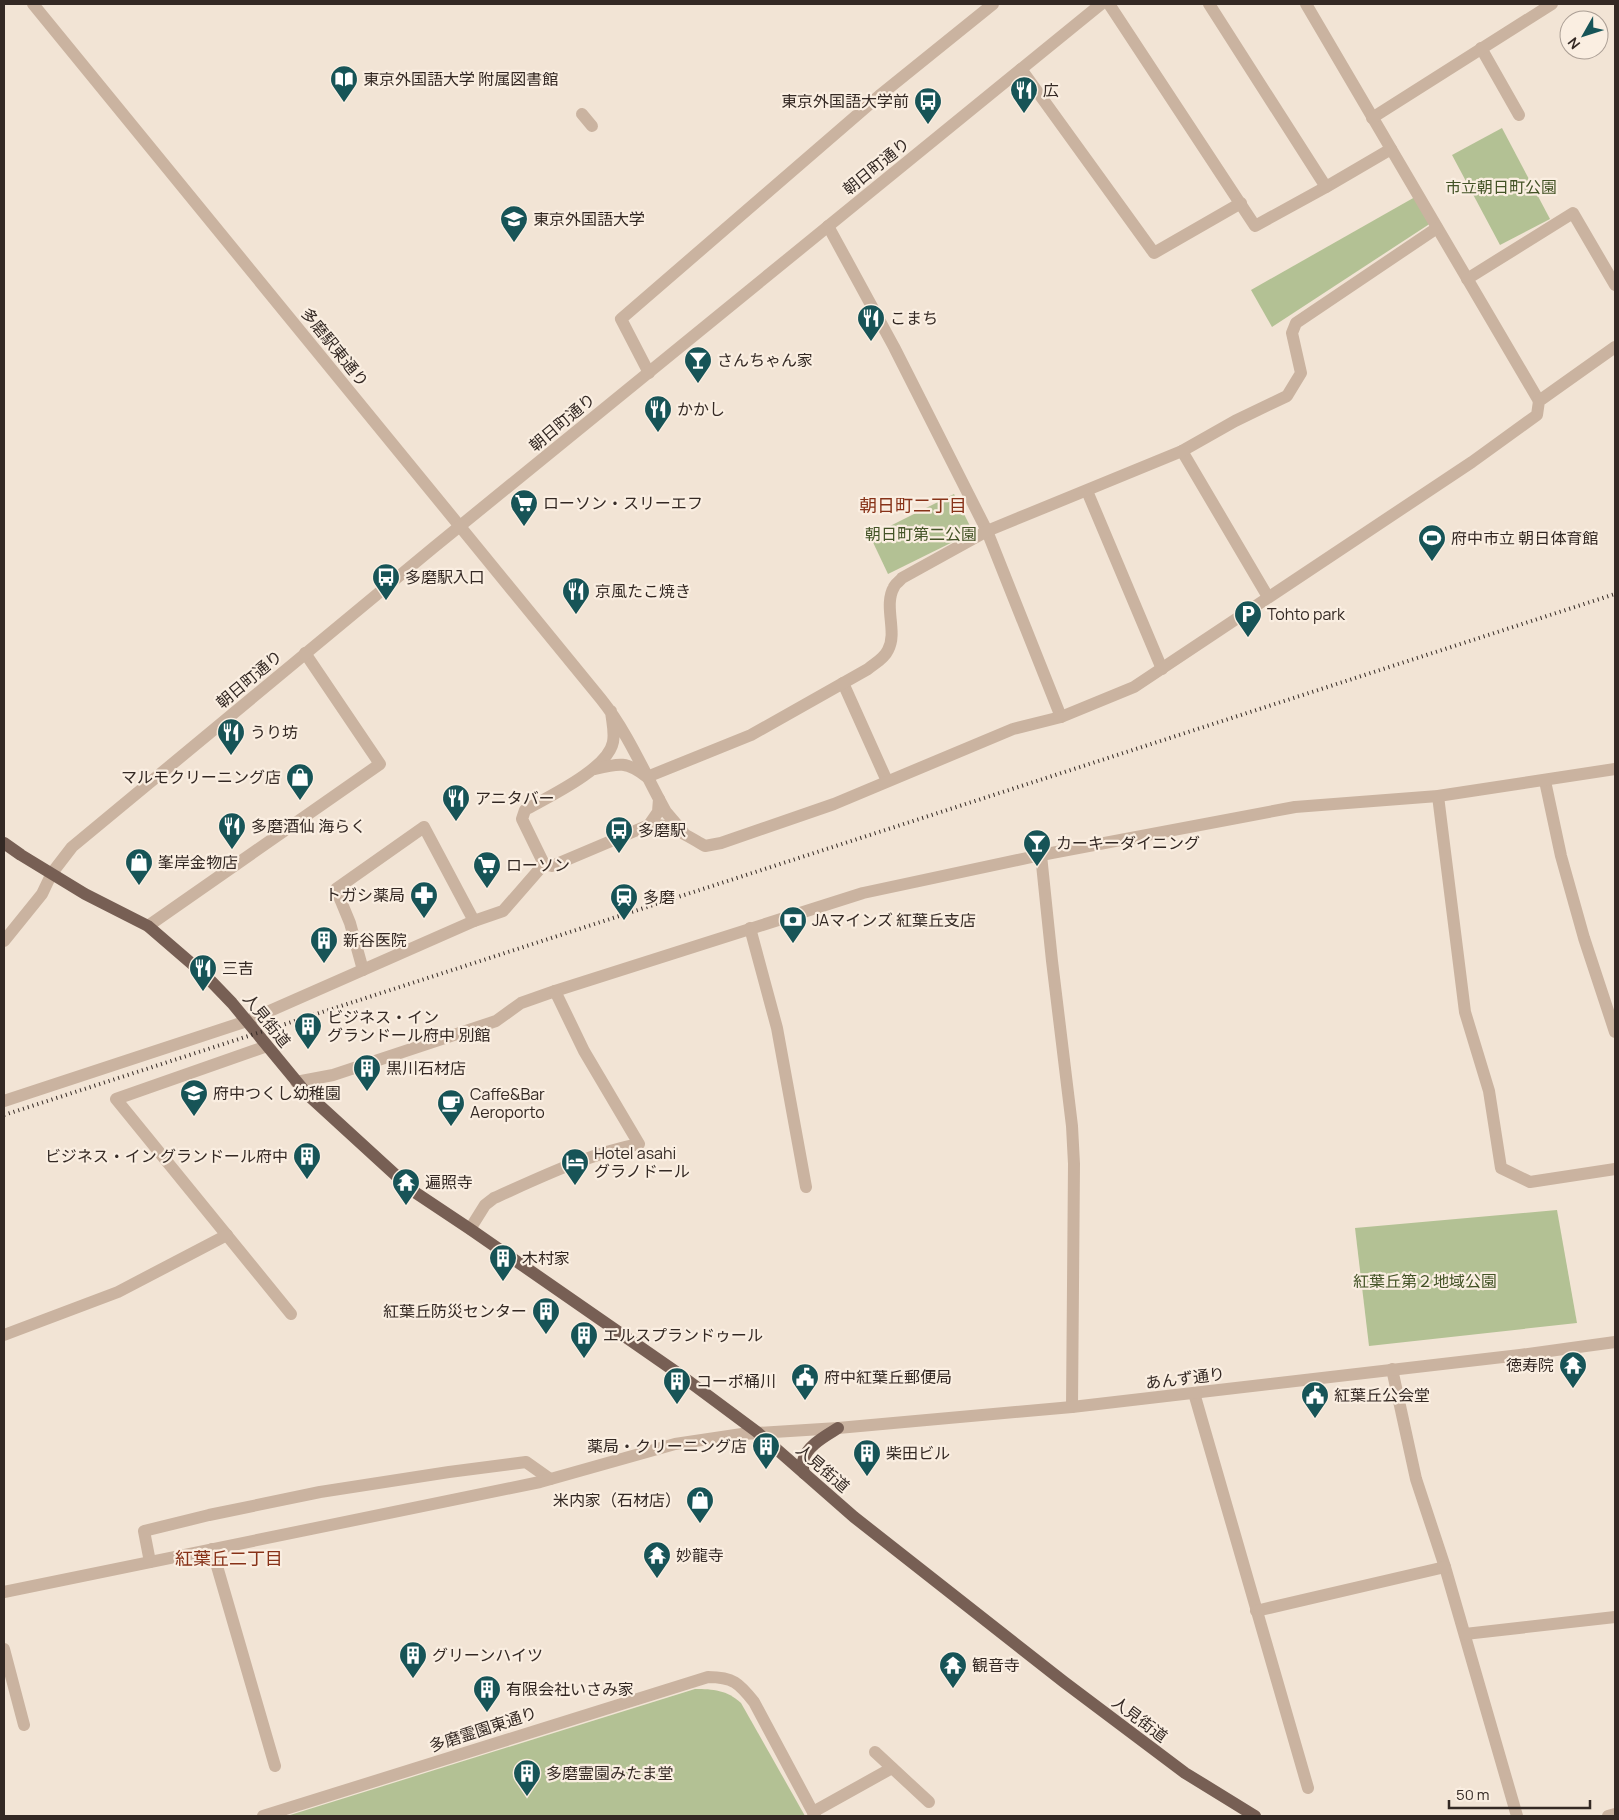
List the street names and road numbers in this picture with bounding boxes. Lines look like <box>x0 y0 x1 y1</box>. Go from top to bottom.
street label: 朝日町通り <box>838 132 914 200</box>
street label: 多磨駅東通り <box>296 303 374 391</box>
street label: 朝日町通り <box>524 388 600 456</box>
street label: 朝日町通り <box>211 645 287 713</box>
street label: 人見街道 <box>238 988 296 1052</box>
street label: あんず通り <box>1144 1362 1226 1394</box>
street label: 人見街道 <box>792 1439 854 1497</box>
street label: 人見街道 <box>1108 1691 1172 1747</box>
street label: 多磨霊園東通り <box>426 1701 540 1757</box>

